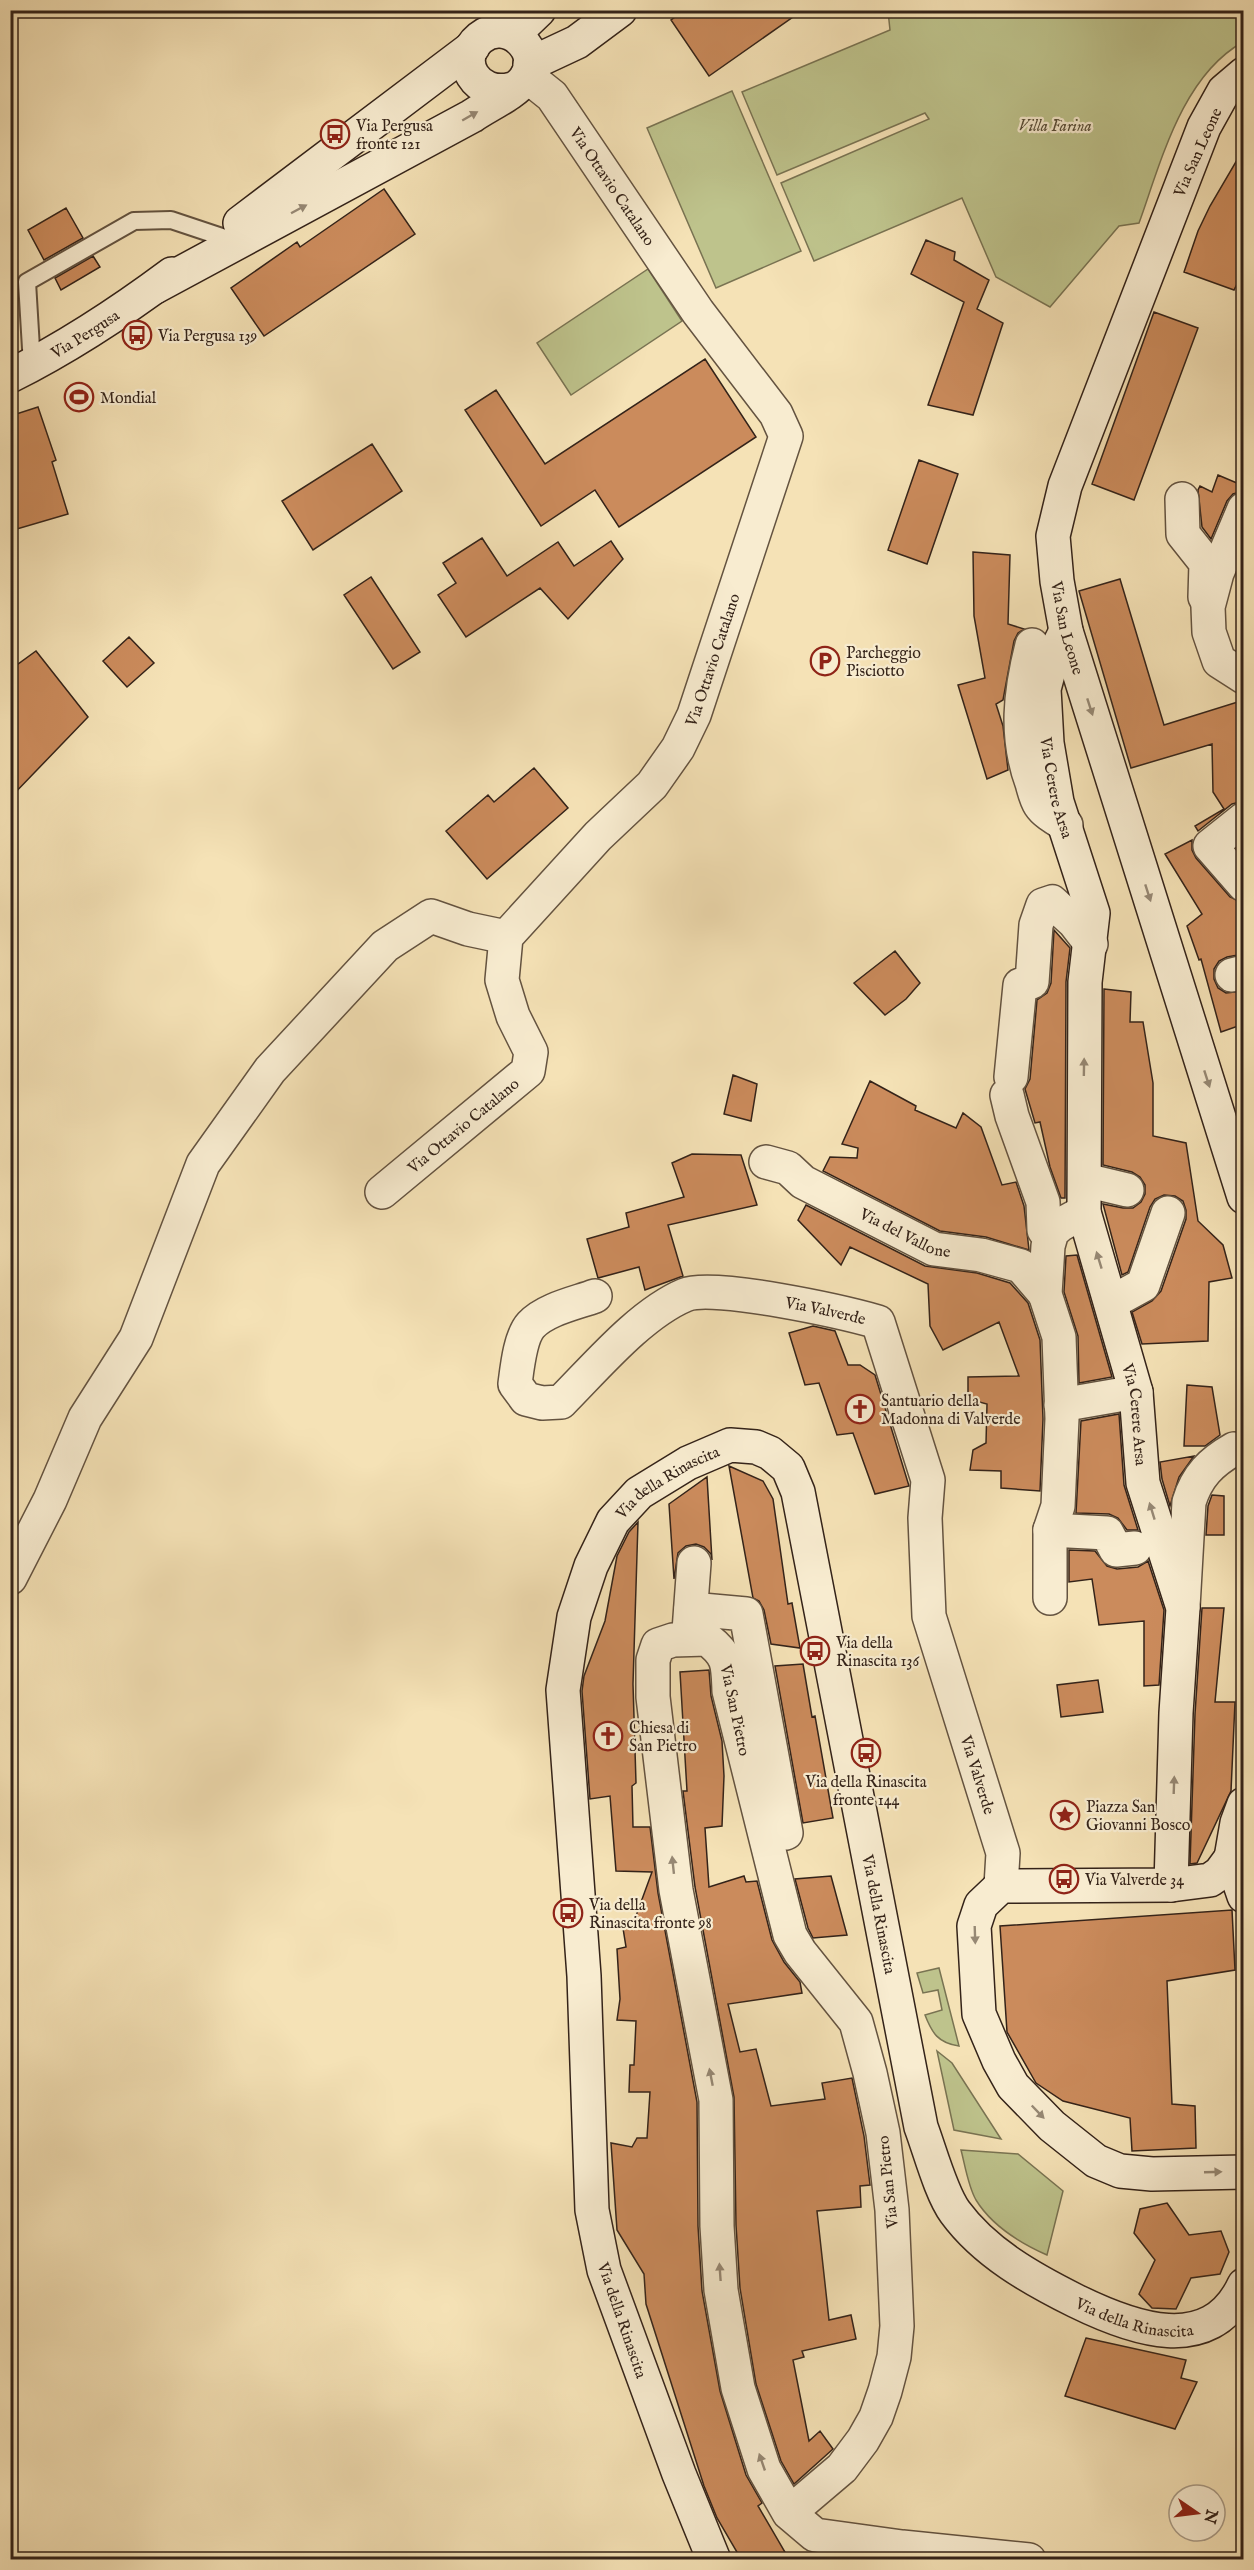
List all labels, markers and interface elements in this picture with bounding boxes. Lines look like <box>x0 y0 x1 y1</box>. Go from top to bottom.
street label: Via San Leone <box>1170 105 1227 201</box>
one-way arrow <box>462 111 478 122</box>
place label: Via Pergusa fronte 121 <box>355 117 433 155</box>
park label: Villa Farina <box>1018 117 1092 137</box>
bus stop icon: Via Pergusa fronte 121 <box>319 118 351 150</box>
street label: Via Ottavio Catalano <box>564 123 659 251</box>
one-way arrow <box>290 204 307 214</box>
street label: Via Pergusa <box>47 306 124 364</box>
bus stop icon: Via Pergusa 139 <box>121 319 153 351</box>
place label: Via Pergusa 139 <box>157 327 257 347</box>
sports icon: Mondial <box>63 381 95 413</box>
place label: Mondial <box>100 389 157 409</box>
street label: Via San Leone <box>1045 579 1087 678</box>
street label: Via Ottavio Catalano <box>681 591 746 731</box>
place label: Parcheggio Pisciotto <box>846 644 921 682</box>
parking icon: Parcheggio Pisciotto <box>809 645 841 677</box>
one-way arrow <box>1085 698 1095 716</box>
street label: Via Cerere Arsa <box>1035 736 1076 841</box>
one-way arrow <box>1144 884 1154 902</box>
one-way arrow <box>1079 1058 1089 1077</box>
one-way arrow <box>1203 1070 1212 1088</box>
street label: Via Ottavio Catalano <box>404 1074 524 1179</box>
street label: Via del Vallone <box>855 1204 952 1263</box>
one-way arrow <box>1094 1251 1103 1269</box>
street label: Via Valverde <box>782 1293 868 1330</box>
street label: Via Cerere Arsa <box>1116 1361 1150 1467</box>
place label: Santuario della Madonna di Valverde <box>881 1392 1020 1430</box>
church icon: Santuario della Madonna di Valverde <box>844 1393 876 1425</box>
street label: Via della Rinascita <box>612 1443 723 1524</box>
one-way arrow <box>1147 1502 1156 1520</box>
place label: Via della Rinascita 136 <box>835 1634 919 1672</box>
bus stop icon: Via della Rinascita 136 <box>799 1635 831 1667</box>
street label: Via San Pietro <box>714 1662 754 1758</box>
place label: Chiesa di San Pietro <box>629 1719 697 1757</box>
church icon: Chiesa di San Pietro <box>592 1720 624 1752</box>
street label: Via Valverde <box>955 1732 998 1817</box>
bus stop icon: Via della Rinascita fronte 144 <box>850 1737 882 1769</box>
place label: Via della Rinascita fronte 144 <box>804 1773 927 1811</box>
one-way arrow <box>1169 1775 1178 1794</box>
place label: Piazza San Giovanni Bosco <box>1086 1798 1191 1836</box>
place icon: Piazza San Giovanni Bosco <box>1049 1799 1081 1831</box>
street label: Via della Rinascita <box>856 1852 899 1976</box>
one-way arrow <box>668 1855 678 1874</box>
bus stop icon: Via Valverde 34 <box>1048 1863 1080 1895</box>
place label: Via Valverde 34 <box>1084 1871 1184 1891</box>
place label: Via della Rinascita fronte 98 <box>588 1896 712 1934</box>
bus stop icon: Via della Rinascita fronte 98 <box>552 1897 584 1929</box>
one-way arrow <box>970 1925 980 1944</box>
one-way arrow <box>707 2068 716 2087</box>
one-way arrow <box>1031 2104 1045 2119</box>
street label: Via San Pietro <box>874 2134 904 2230</box>
one-way arrow <box>1203 2168 1222 2177</box>
street label: Via della Rinascita <box>592 2259 650 2381</box>
one-way arrow <box>715 2262 724 2281</box>
street label: Via della Rinascita <box>1071 2294 1195 2343</box>
one-way arrow <box>756 2452 766 2470</box>
north arrow <box>1167 2483 1227 2543</box>
text: N <box>1198 2506 1221 2525</box>

